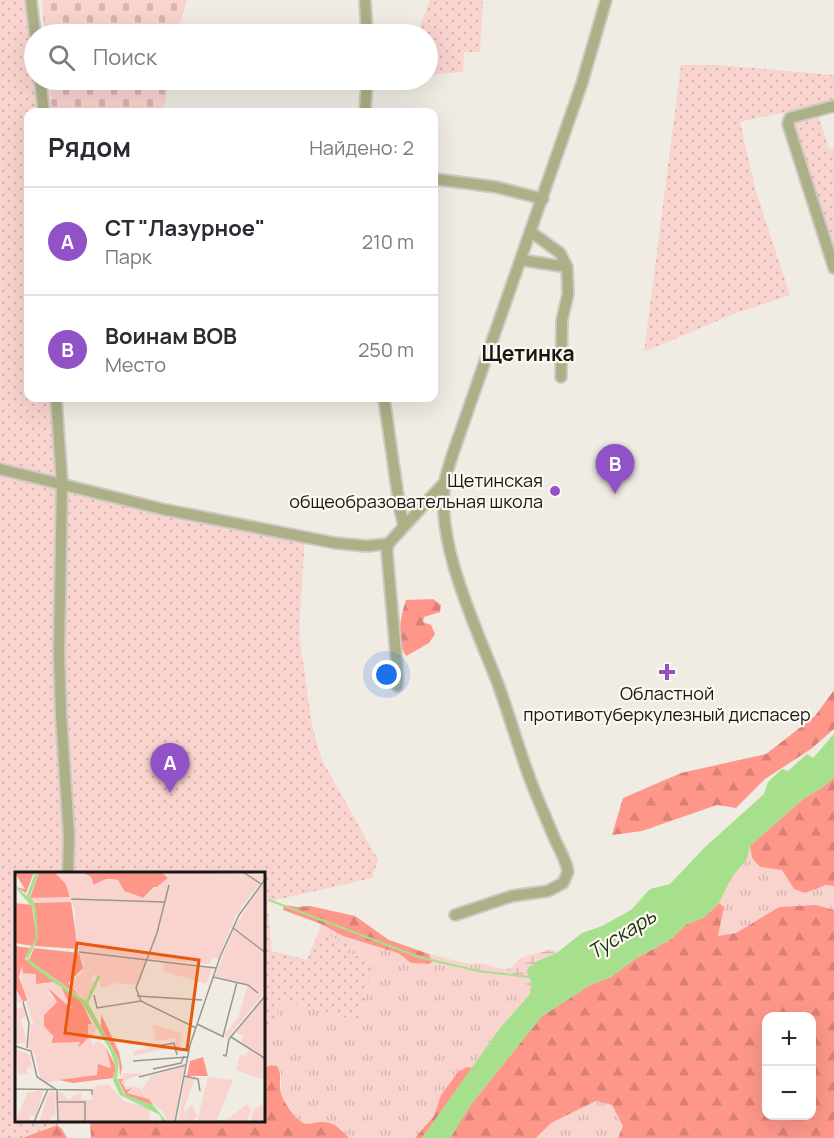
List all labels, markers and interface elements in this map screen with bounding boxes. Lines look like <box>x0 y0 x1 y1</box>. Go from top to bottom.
search box <box>24 24 438 90</box>
icon: search <box>45 41 78 74</box>
text: Поиск <box>93 42 157 72</box>
text: Рядом <box>48 129 131 165</box>
text: Найдено: 2 <box>309 134 414 161</box>
text: СТ "Лазурное" <box>105 213 265 243</box>
text: A <box>61 228 74 255</box>
text: 210 m <box>362 228 414 255</box>
text: Парк <box>105 243 152 270</box>
text: Воинам ВОВ <box>105 321 237 351</box>
text: B <box>61 336 74 363</box>
text: 250 m <box>358 336 414 363</box>
district label: Щетинка <box>482 339 574 367</box>
text: Место <box>105 351 166 378</box>
pin: B <box>596 444 634 494</box>
place label: Щетинская общеобразовательная школа <box>289 468 543 513</box>
marker: Щетинская общеобразовательная школа <box>548 484 562 498</box>
your location <box>372 660 401 689</box>
marker: Областной противотуберкулезный диспасер <box>658 663 676 681</box>
place label: Областной противотуберкулезный диспасер <box>523 681 811 726</box>
pin: A <box>150 744 190 793</box>
inset map <box>15 872 266 1123</box>
water label: Тускарь <box>583 902 661 965</box>
map controls <box>762 1012 816 1120</box>
button: + <box>762 1012 816 1066</box>
button: − <box>762 1066 816 1120</box>

